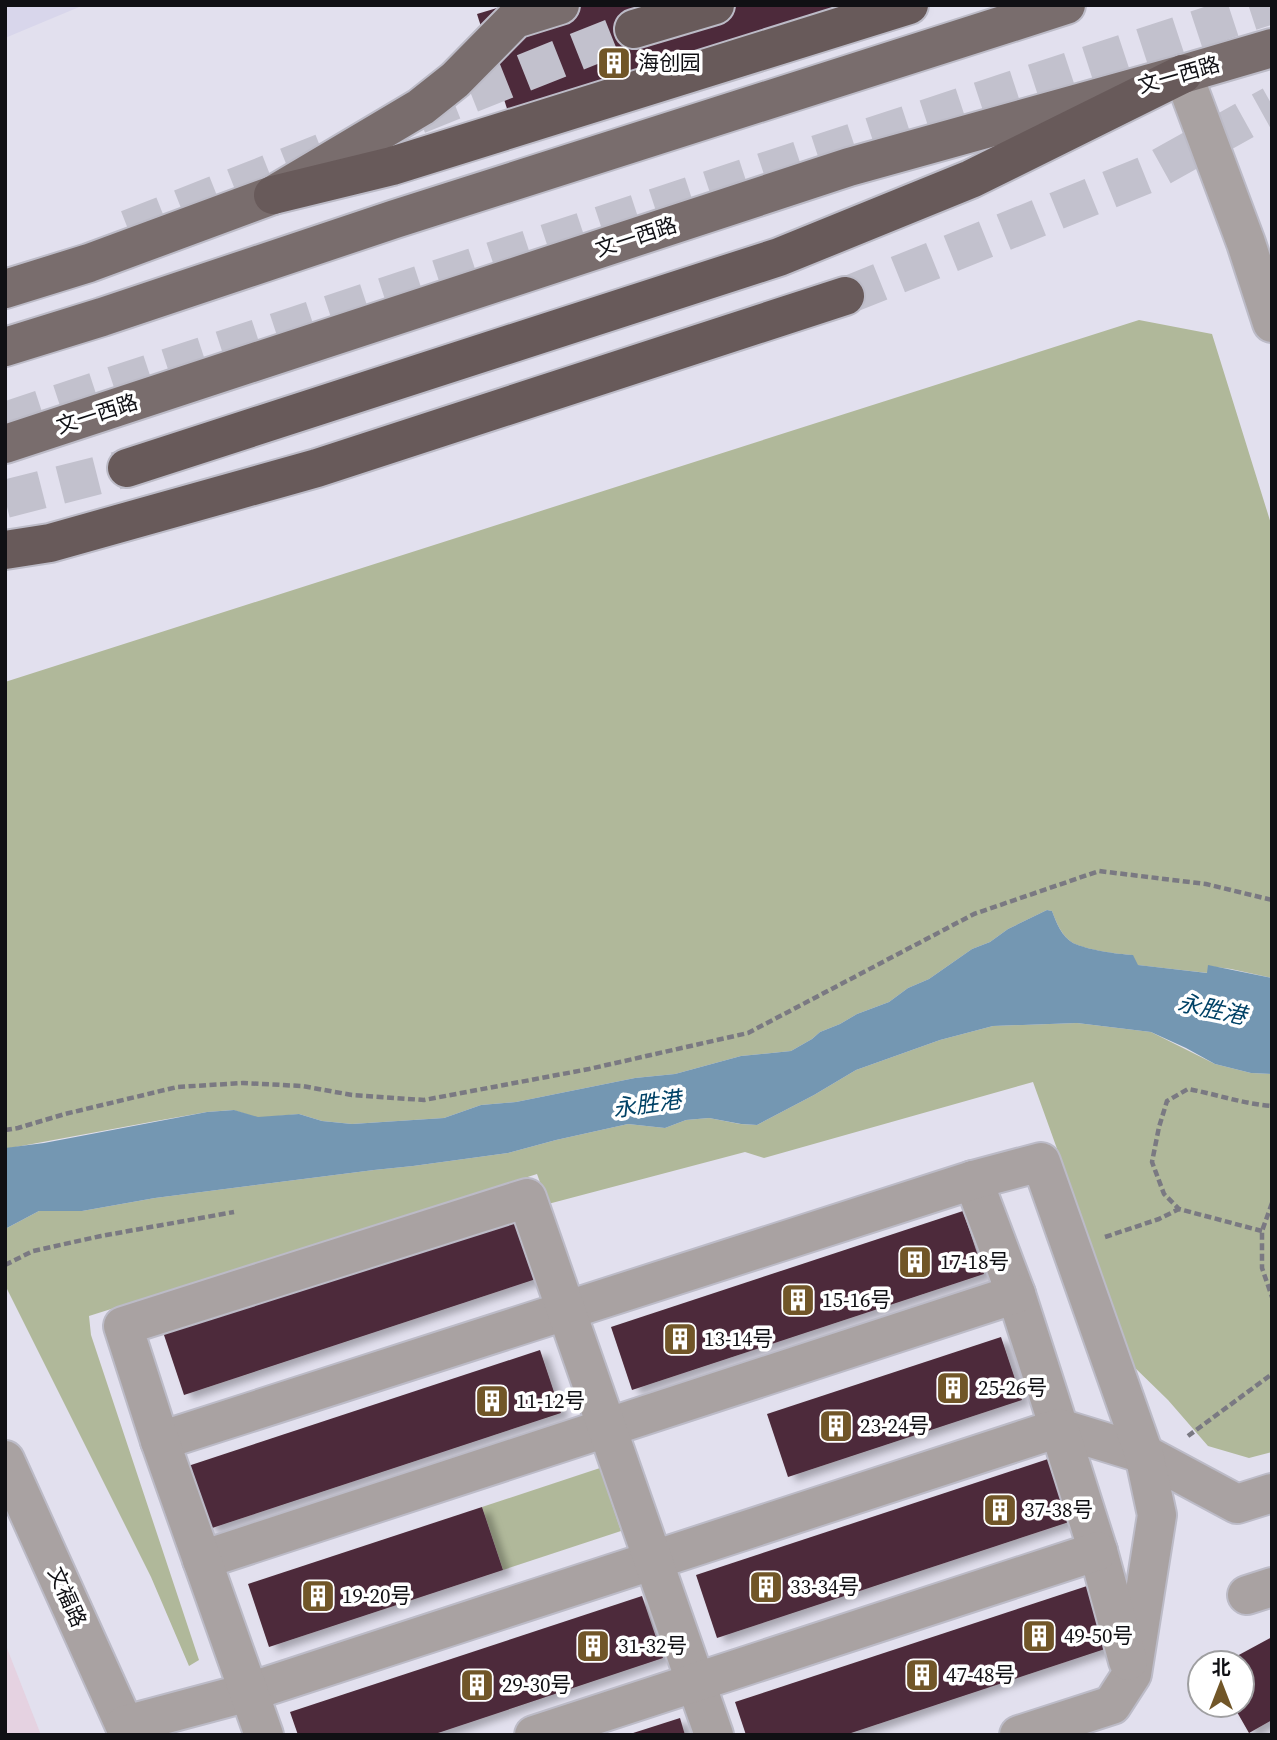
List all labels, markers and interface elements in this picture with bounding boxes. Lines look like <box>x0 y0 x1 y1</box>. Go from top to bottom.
building icon: 海创园 <box>595 44 633 82</box>
place label: 海创园 <box>638 48 701 77</box>
street label: 文一西路 <box>1134 49 1223 100</box>
street label: 文一西路 <box>591 210 680 263</box>
street label: 文一西路 <box>52 387 141 440</box>
water label: 永胜港 <box>1175 986 1252 1032</box>
water label: 永胜港 <box>611 1083 686 1125</box>
building icon: 17-18号 <box>896 1243 934 1281</box>
place label: 17-18号 <box>940 1247 1010 1276</box>
building icon: 15-16号 <box>779 1281 817 1319</box>
place label: 15-16号 <box>822 1285 892 1314</box>
building icon: 13-14号 <box>661 1320 699 1358</box>
place label: 13-14号 <box>704 1324 774 1353</box>
building icon: 25-26号 <box>934 1369 972 1407</box>
place label: 25-26号 <box>978 1373 1048 1402</box>
building icon: 11-12号 <box>473 1382 511 1420</box>
place label: 11-12号 <box>516 1386 586 1415</box>
building icon: 23-24号 <box>817 1407 855 1445</box>
place label: 23-24号 <box>860 1411 930 1440</box>
building icon: 37-38号 <box>981 1491 1019 1529</box>
place label: 37-38号 <box>1024 1495 1094 1524</box>
street label: 文福路 <box>41 1562 94 1631</box>
building icon: 33-34号 <box>747 1568 785 1606</box>
place label: 33-34号 <box>790 1572 860 1601</box>
building icon: 19-20号 <box>299 1577 337 1615</box>
place label: 19-20号 <box>342 1581 412 1610</box>
building icon: 49-50号 <box>1020 1617 1058 1655</box>
place label: 49-50号 <box>1064 1621 1134 1650</box>
building icon: 31-32号 <box>574 1627 612 1665</box>
place label: 31-32号 <box>618 1631 688 1660</box>
north arrow <box>1186 1649 1256 1719</box>
text: 北 <box>1211 1654 1231 1680</box>
building icon: 47-48号 <box>903 1656 941 1694</box>
place label: 47-48号 <box>946 1660 1016 1689</box>
building icon: 29-30号 <box>458 1666 496 1704</box>
place label: 29-30号 <box>502 1670 572 1699</box>

